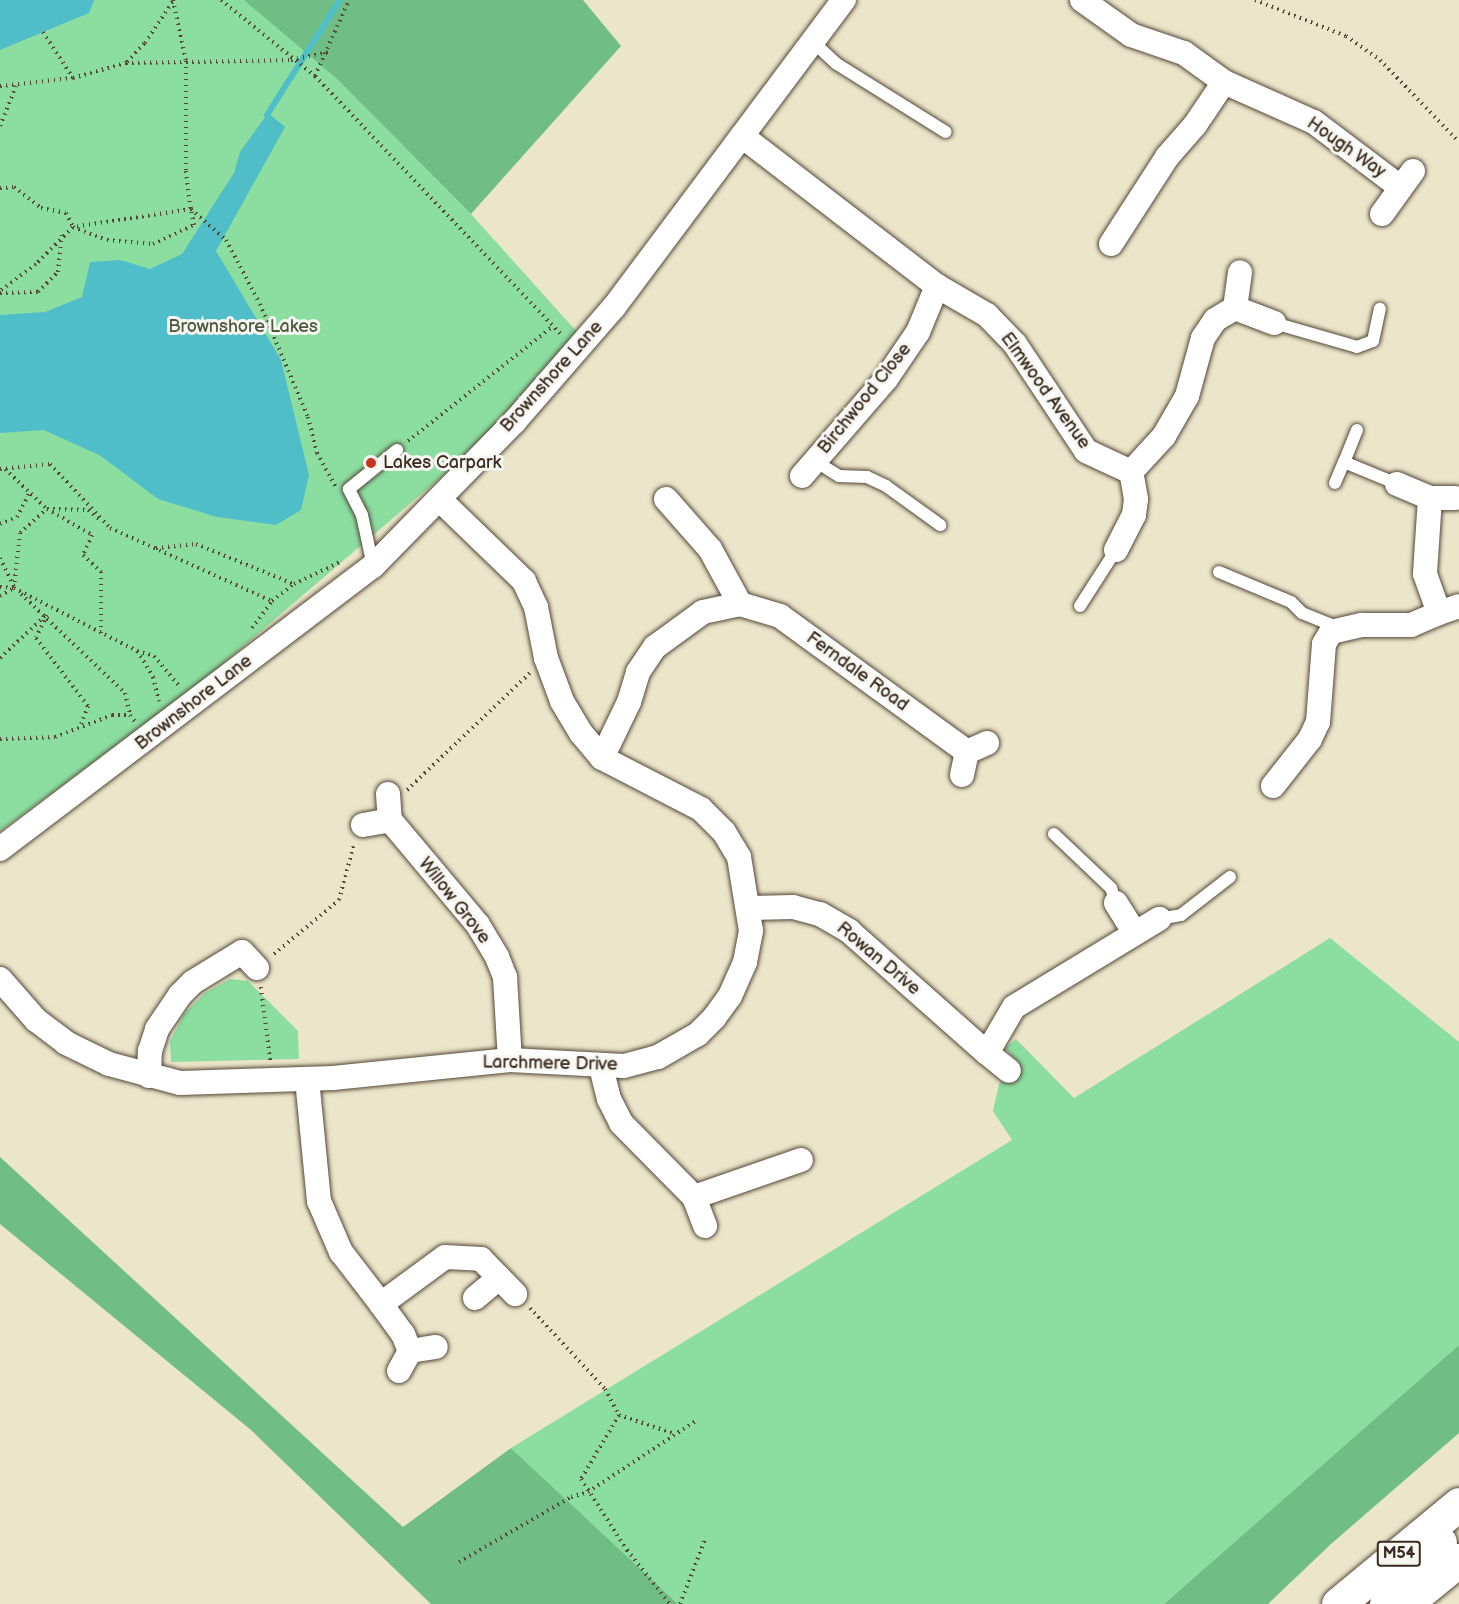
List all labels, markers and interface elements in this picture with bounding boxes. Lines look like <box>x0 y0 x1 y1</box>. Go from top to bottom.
street label: Hough Way <box>1302 113 1390 183</box>
park label: Brownshore Lakes <box>168 316 318 338</box>
street label: Brownshore Lane <box>496 317 608 437</box>
street label: Elmwood Avenue <box>996 329 1094 453</box>
street label: Birchwood Close <box>814 339 916 459</box>
place label: Lakes Carpark <box>383 452 501 474</box>
marker: Lakes Carpark <box>364 456 378 470</box>
street label: Ferndale Road <box>802 628 912 716</box>
street label: Brownshore Lane <box>131 651 257 755</box>
street label: Willow Grove <box>414 854 494 948</box>
street label: Rowan Drive <box>832 918 924 1000</box>
street label: Larchmere Drive <box>482 1052 618 1076</box>
road number: M54 <box>1376 1541 1422 1567</box>

